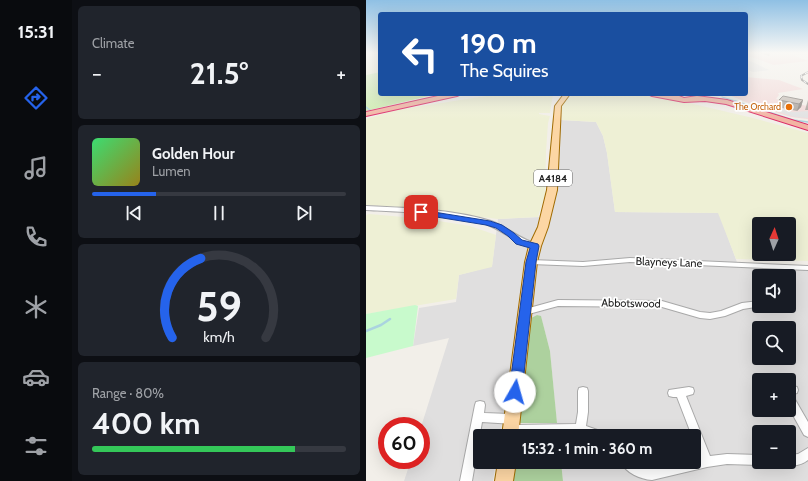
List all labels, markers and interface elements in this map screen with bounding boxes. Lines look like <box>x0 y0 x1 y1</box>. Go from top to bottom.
text: 15:31 <box>18 21 54 43</box>
text: 190 m <box>460 26 536 60</box>
icon: left <box>394 28 446 80</box>
text: Climate <box>92 35 134 51</box>
text: 21.5° <box>190 55 248 92</box>
text: − <box>92 60 102 87</box>
text: + <box>336 60 346 87</box>
text: The Squires <box>460 60 548 82</box>
icon: directions <box>22 84 50 112</box>
place label: The Orchard <box>734 101 781 112</box>
marker: The Orchard <box>784 102 794 112</box>
text: Golden Hour <box>152 145 235 163</box>
icon: music <box>22 154 50 182</box>
text: Lumen <box>152 163 191 179</box>
road number: A4184 <box>534 170 572 186</box>
pin <box>404 195 438 229</box>
icon: arrive <box>410 201 432 223</box>
icon: previous <box>123 202 145 224</box>
icon: pause <box>208 202 230 224</box>
icon: next <box>293 202 315 224</box>
north arrow <box>752 217 796 261</box>
map controls <box>752 217 796 469</box>
icon: phone <box>22 223 50 251</box>
street label: Blayneys Lane <box>635 254 703 270</box>
button: sound <box>752 269 796 313</box>
text: 59 <box>196 281 242 331</box>
icon: climate <box>22 293 50 321</box>
street label: Abbotswood <box>601 295 661 311</box>
button: search <box>752 321 796 365</box>
text: km/h <box>203 327 235 345</box>
icon: car <box>22 363 50 391</box>
position arrow <box>494 371 536 413</box>
button: + <box>752 373 796 417</box>
text: Range · 80% <box>92 385 164 401</box>
text: 400 km <box>92 405 200 442</box>
speed limit sign: 60 <box>378 417 430 469</box>
button: − <box>752 425 796 469</box>
icon: filters <box>22 432 50 460</box>
text: 15:32 · 1 min · 360 m <box>522 440 652 458</box>

